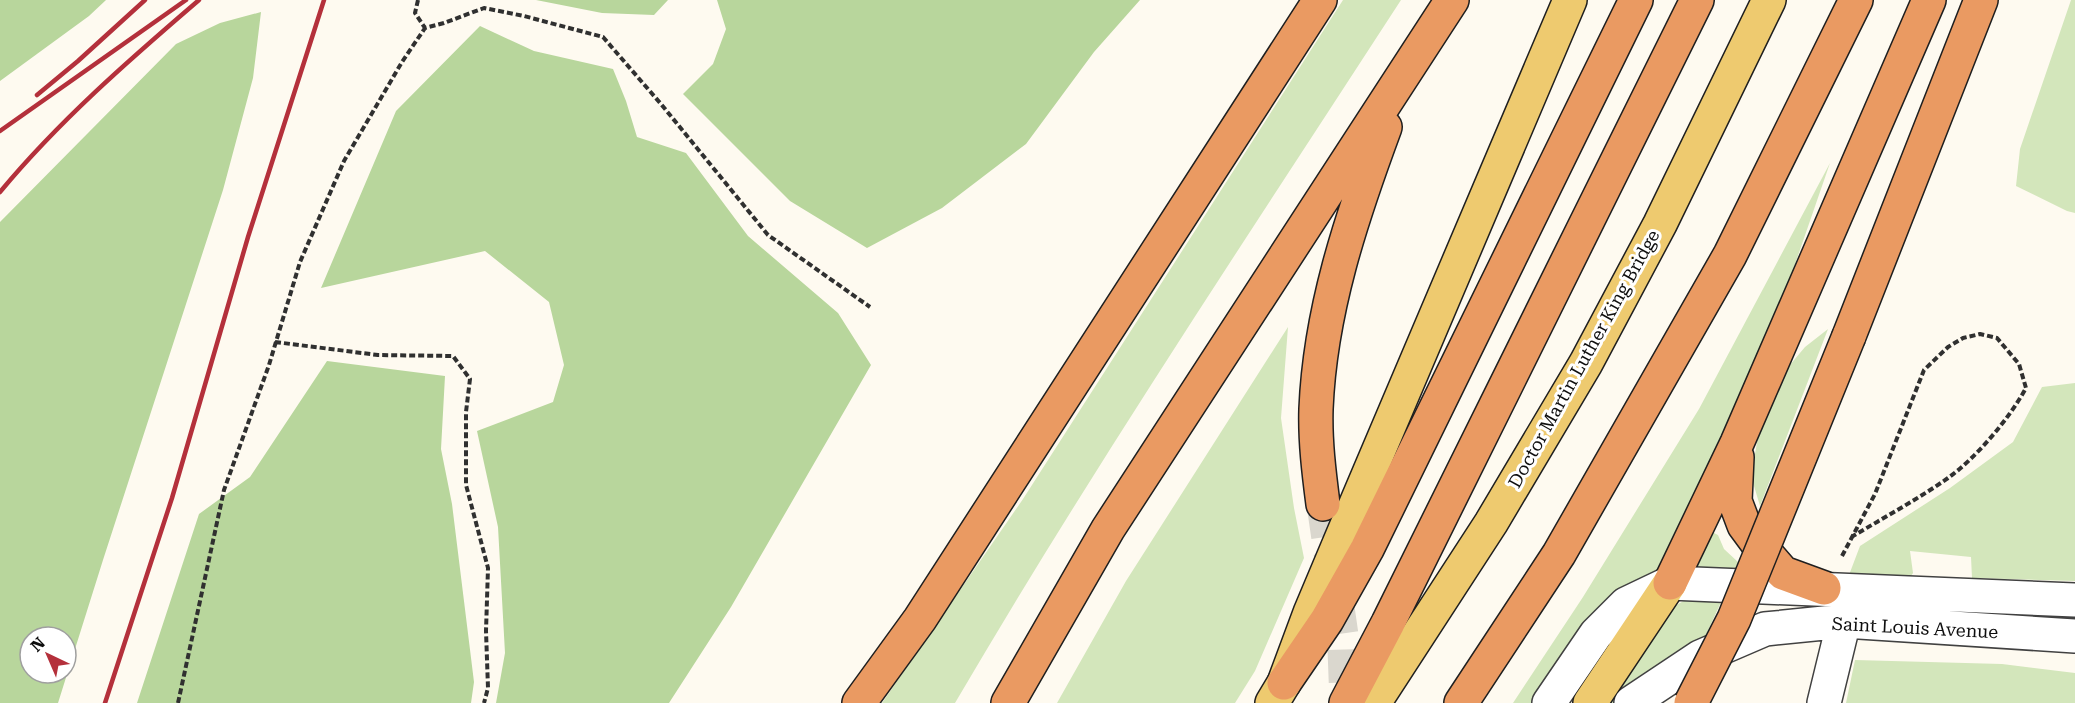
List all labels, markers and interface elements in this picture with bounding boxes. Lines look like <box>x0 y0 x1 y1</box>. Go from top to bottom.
street label: Doctor Martin Luther King Bridge <box>1504 226 1664 491</box>
street label: Saint Louis Avenue <box>1831 613 1999 642</box>
north arrow <box>18 625 78 685</box>
text: N <box>27 633 49 656</box>

